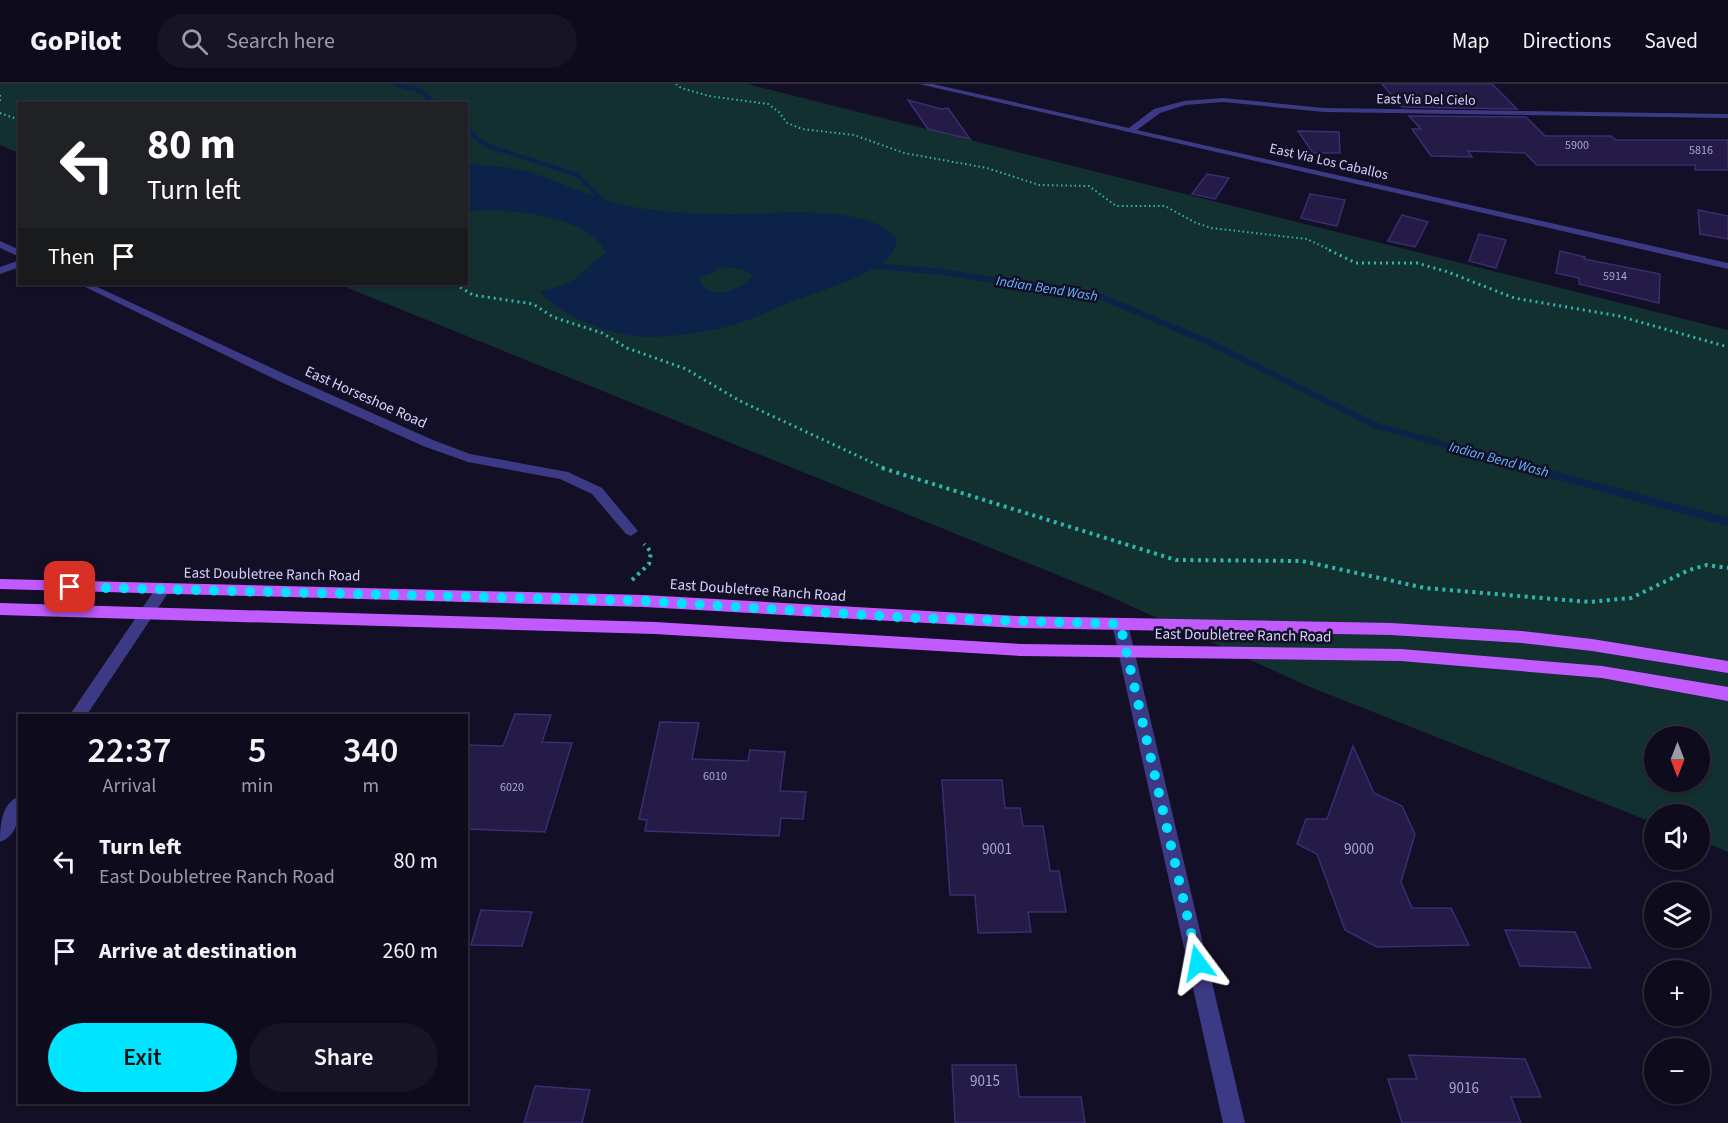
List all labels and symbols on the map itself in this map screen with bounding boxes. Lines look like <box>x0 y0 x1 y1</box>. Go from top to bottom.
street label: East Via Del Cielo <box>1376 89 1476 111</box>
house number: 5900 <box>1565 137 1589 154</box>
street label: East Via Los Caballos <box>1268 139 1390 185</box>
house number: 5816 <box>1689 142 1713 159</box>
house number: 5914 <box>1603 268 1627 285</box>
water label: Indian Bend Wash <box>995 271 1099 307</box>
street label: East Horseshoe Road <box>301 361 430 434</box>
water label: Indian Bend Wash <box>1447 437 1551 483</box>
pin <box>44 561 95 612</box>
street label: East Doubletree Ranch Road <box>183 562 361 587</box>
street label: East Doubletree Ranch Road <box>669 574 847 607</box>
street label: East Doubletree Ranch Road <box>1154 623 1332 648</box>
north arrow <box>1644 726 1710 792</box>
house number: 6010 <box>703 768 727 785</box>
house number: 6020 <box>500 779 524 796</box>
house number: 9001 <box>982 839 1012 860</box>
house number: 9000 <box>1344 839 1374 860</box>
position arrow <box>1166 931 1230 995</box>
house number: 9015 <box>970 1071 1000 1092</box>
house number: 9016 <box>1449 1078 1479 1099</box>

